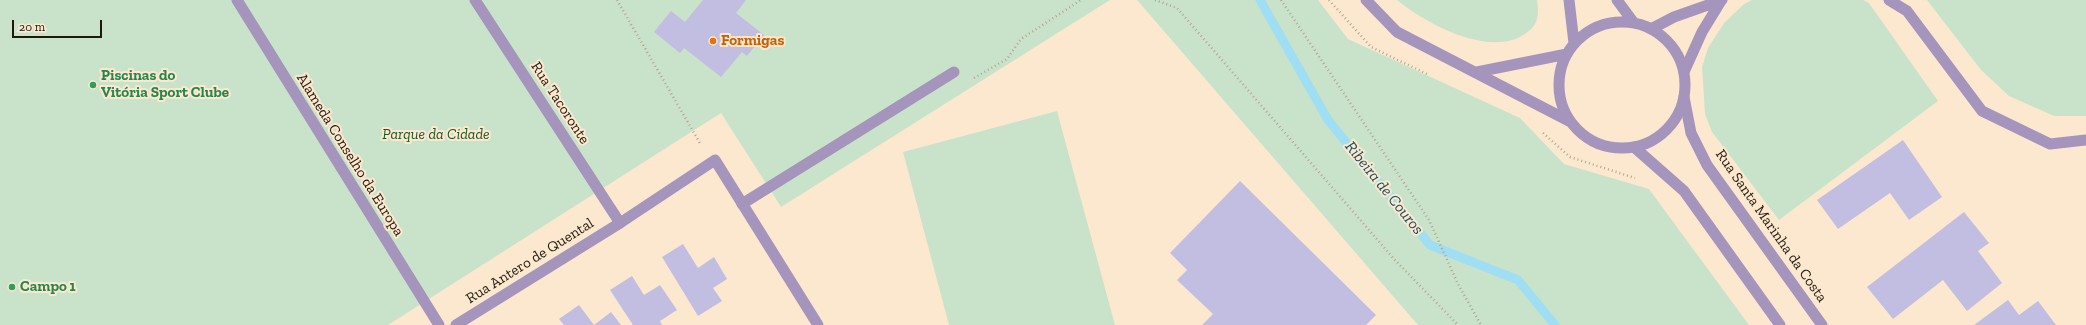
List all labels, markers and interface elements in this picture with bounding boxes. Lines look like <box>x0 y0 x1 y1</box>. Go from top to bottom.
scale bar <box>14 12 104 38</box>
text: 20 m <box>19 20 45 34</box>
place label: Formigas <box>721 32 784 50</box>
marker: Formigas <box>708 36 718 46</box>
street label: Rua Tacoronte <box>527 59 593 147</box>
place label: Piscinas do Vitória Sport Clube <box>101 67 229 102</box>
street label: Alameda Conselho da Europa <box>292 70 408 240</box>
marker: Piscinas do Vitória Sport Clube <box>88 80 98 90</box>
park label: Parque da Cidade <box>382 126 490 144</box>
water label: Ribeira de Couros <box>1341 138 1427 238</box>
street label: Rua Santa Marinha da Costa <box>1711 146 1831 306</box>
street label: Rua Antero de Quental <box>463 214 597 308</box>
place label: Campo 1 <box>20 278 76 296</box>
marker: Campo 1 <box>7 282 17 292</box>

